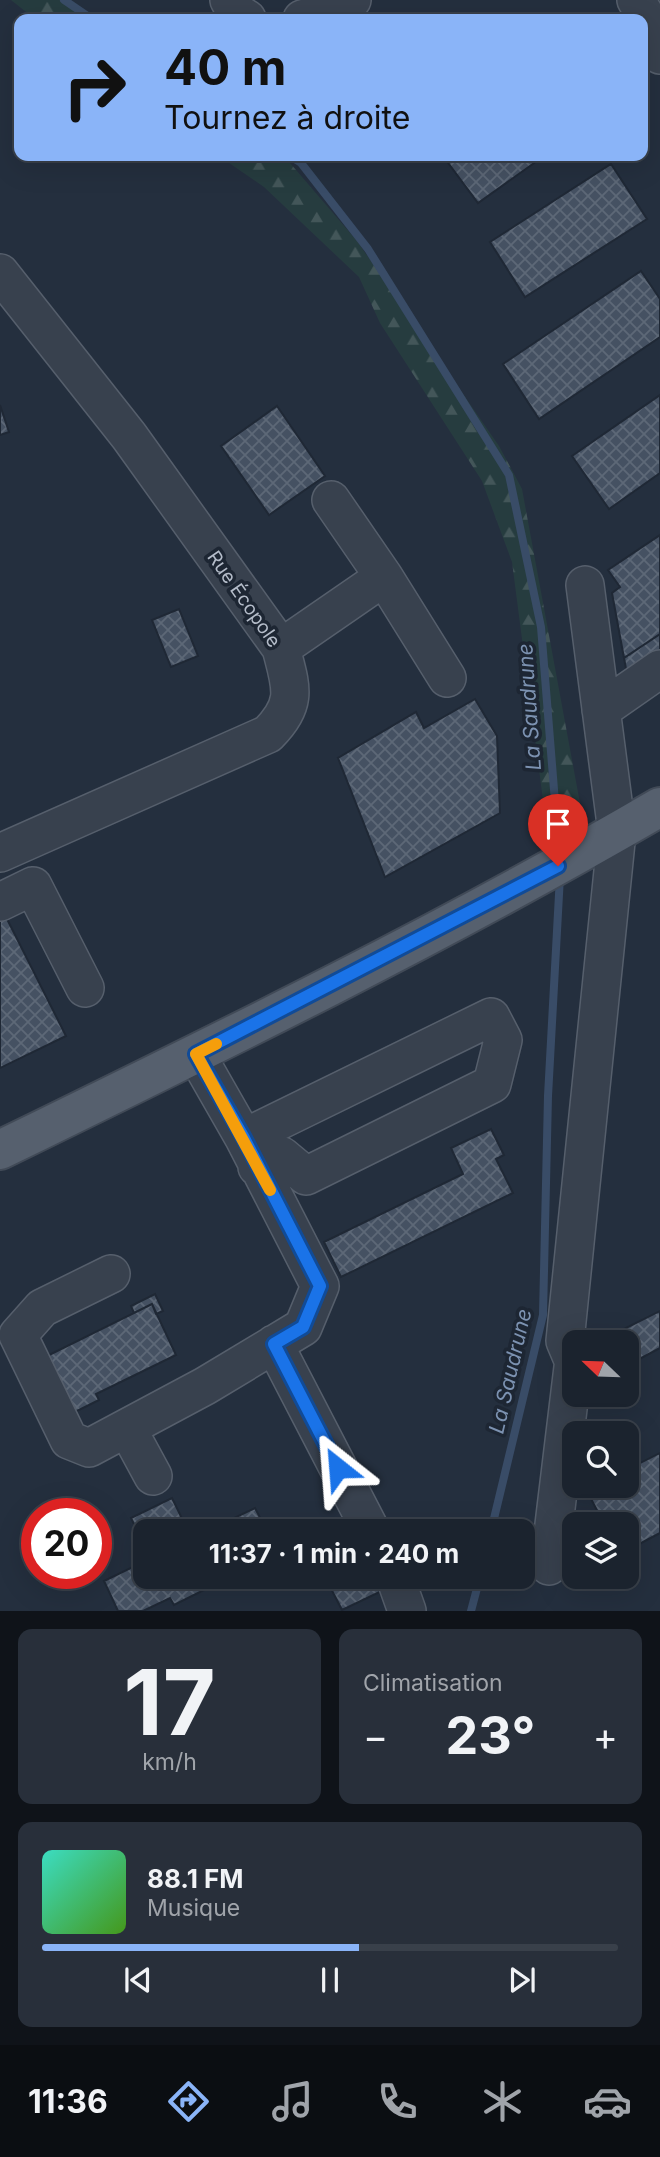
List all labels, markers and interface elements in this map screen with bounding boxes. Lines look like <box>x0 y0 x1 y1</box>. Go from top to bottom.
text: 40 m <box>164 38 287 97</box>
icon: right <box>49 42 140 133</box>
text: Tournez à droite <box>164 98 410 137</box>
street label: Rue Écopole <box>202 546 286 652</box>
water label: La Saudrune <box>512 643 546 771</box>
pin <box>528 794 588 866</box>
icon: arrive <box>539 805 577 843</box>
water label: La Saudrune <box>484 1306 536 1436</box>
north arrow <box>562 1330 639 1407</box>
map controls <box>562 1330 639 1589</box>
button: search <box>562 1421 639 1498</box>
position arrow <box>301 1431 375 1505</box>
speed limit sign: 20 <box>21 1498 112 1589</box>
button: layers <box>562 1512 639 1589</box>
text: 11:37 · 1 min · 240 m <box>209 1538 459 1569</box>
text: 17 <box>123 1647 216 1757</box>
text: Climatisation <box>363 1669 503 1697</box>
text: 23° <box>446 1704 535 1767</box>
text: − <box>363 1713 388 1759</box>
text: + <box>593 1713 618 1759</box>
text: km/h <box>142 1748 197 1776</box>
text: 88.1 FM <box>147 1863 243 1894</box>
text: Musique <box>147 1894 240 1922</box>
icon: previous <box>119 1961 157 1999</box>
icon: pause <box>311 1961 349 1999</box>
icon: next <box>503 1961 541 1999</box>
icon: directions <box>164 2077 213 2126</box>
icon: music <box>268 2077 317 2126</box>
icon: phone <box>373 2077 422 2126</box>
icon: climate <box>478 2077 527 2126</box>
icon: car <box>583 2077 632 2126</box>
text: 11:36 <box>28 2082 108 2121</box>

